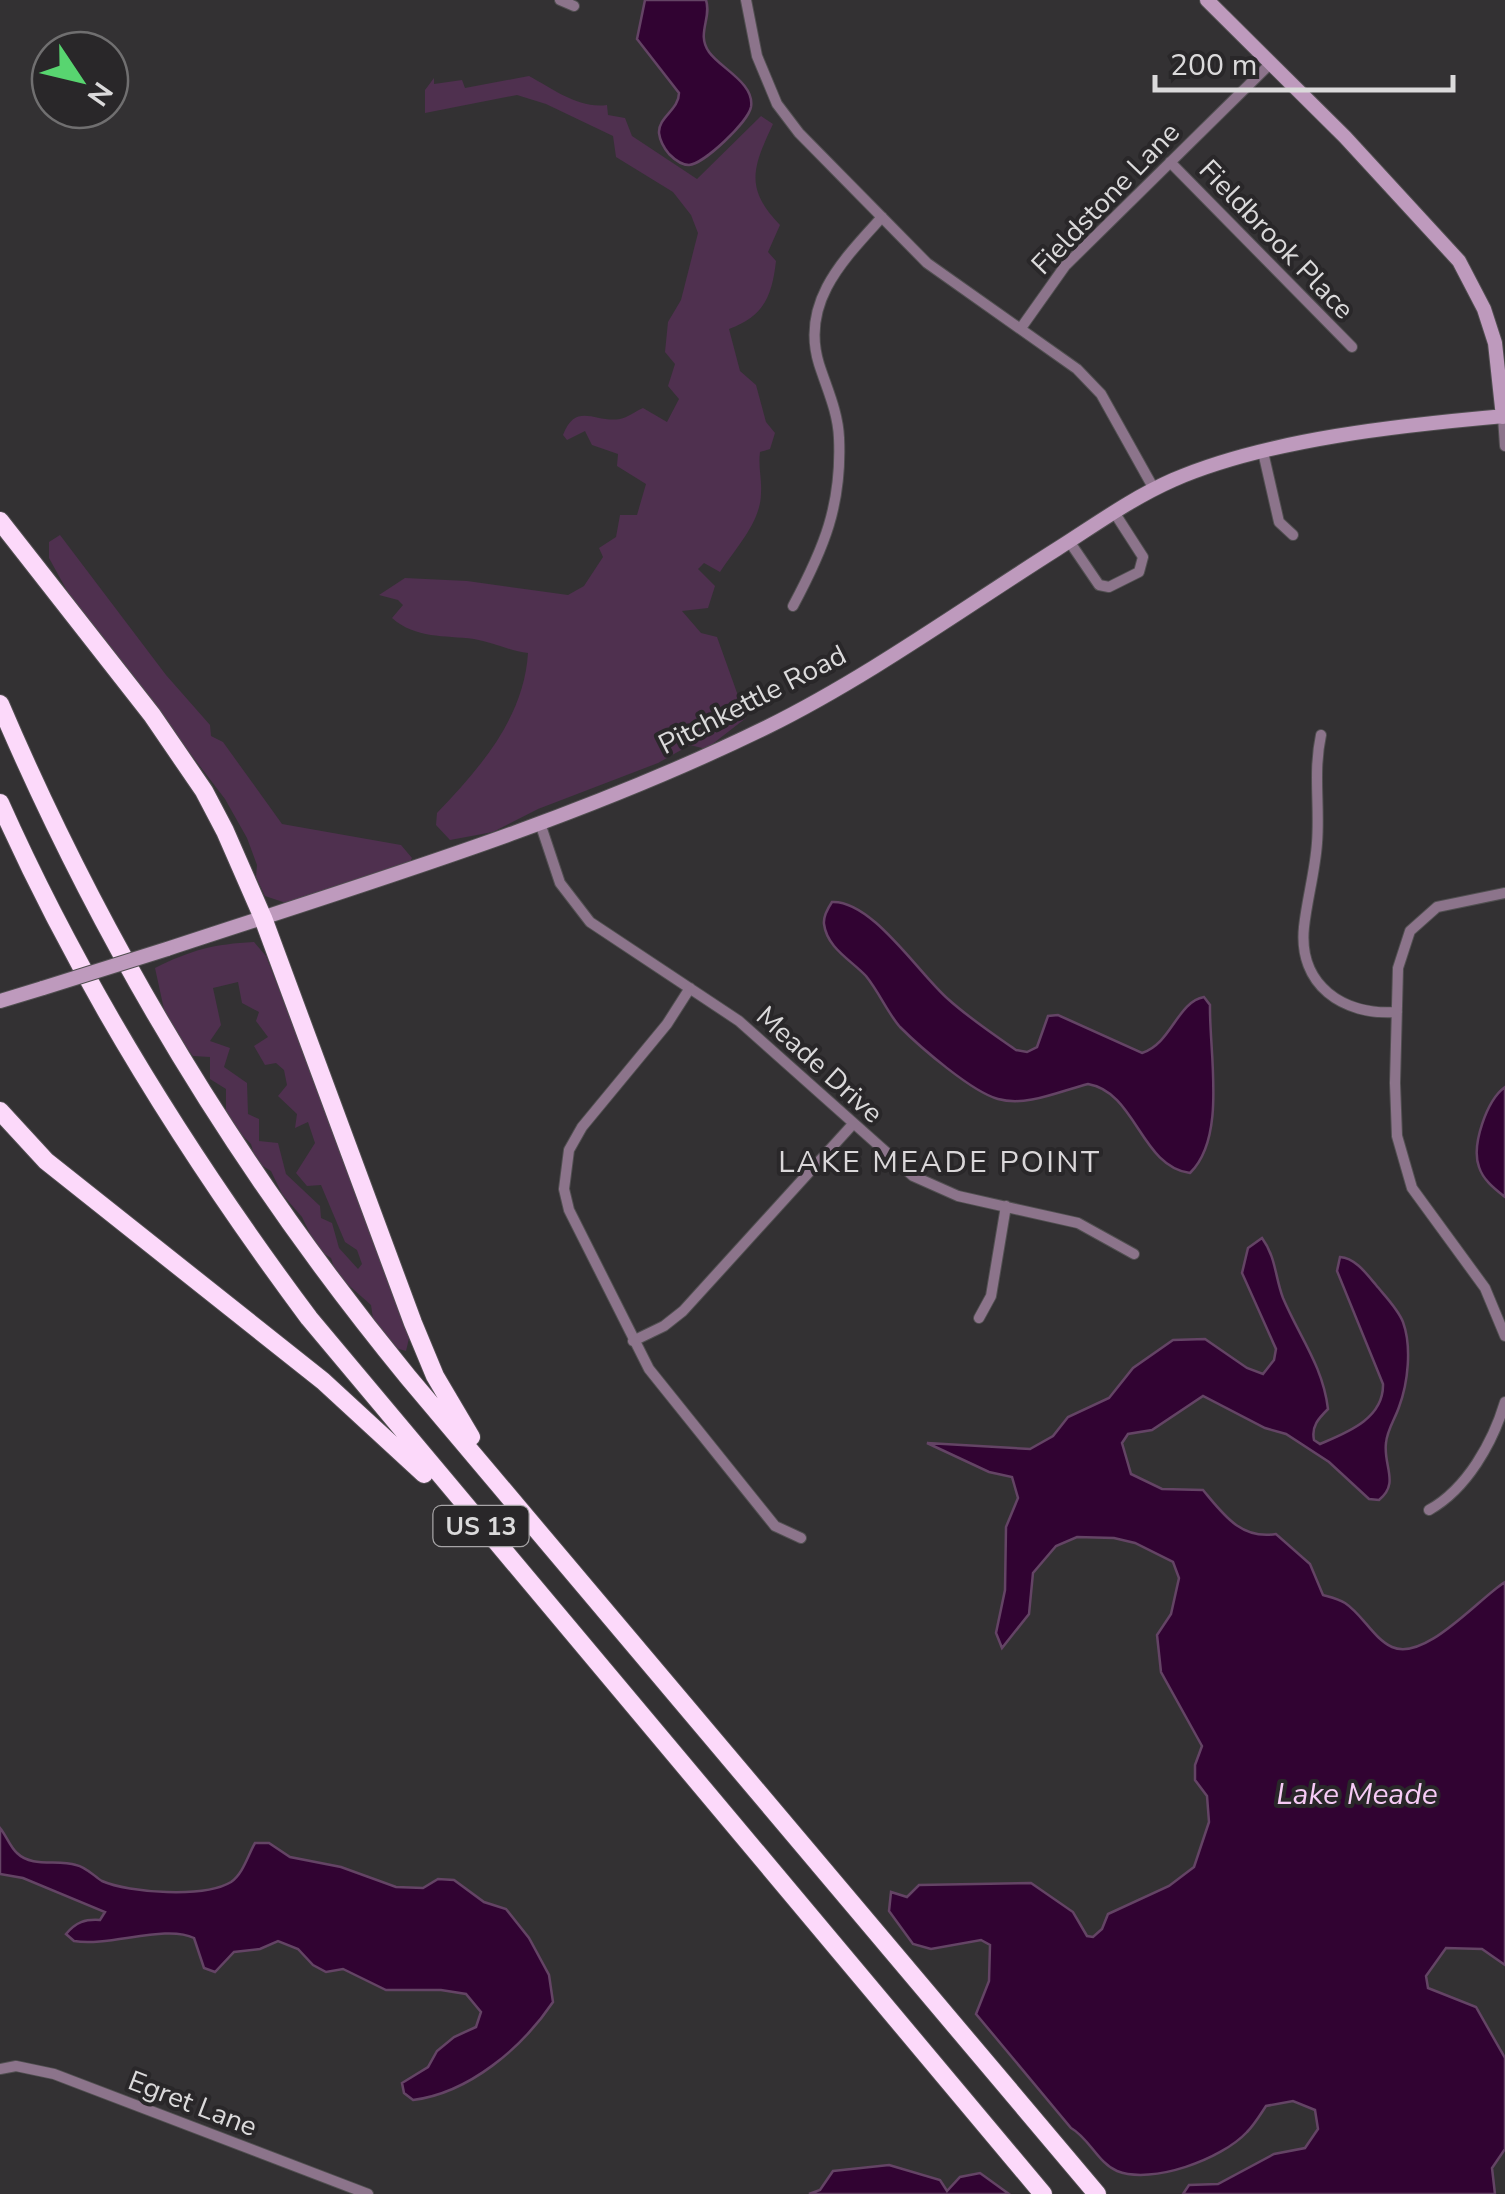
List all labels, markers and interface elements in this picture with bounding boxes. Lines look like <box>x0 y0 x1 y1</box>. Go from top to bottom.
north arrow <box>30 30 130 130</box>
scale bar <box>1155 30 1452 92</box>
text: 200 m <box>1170 45 1257 86</box>
text: N <box>78 74 121 113</box>
street label: Fieldstone Lane <box>1023 114 1188 283</box>
street label: Fieldbrook Place <box>1190 152 1362 328</box>
street label: Pitchkettle Road <box>652 636 853 764</box>
street label: Meade Drive <box>748 998 891 1132</box>
district label: LAKE MEADE POINT <box>778 1142 1102 1183</box>
road number: US 13 <box>434 1506 528 1546</box>
water label: Lake Meade <box>1276 1774 1438 1815</box>
street label: Egret Lane <box>123 2062 263 2146</box>

